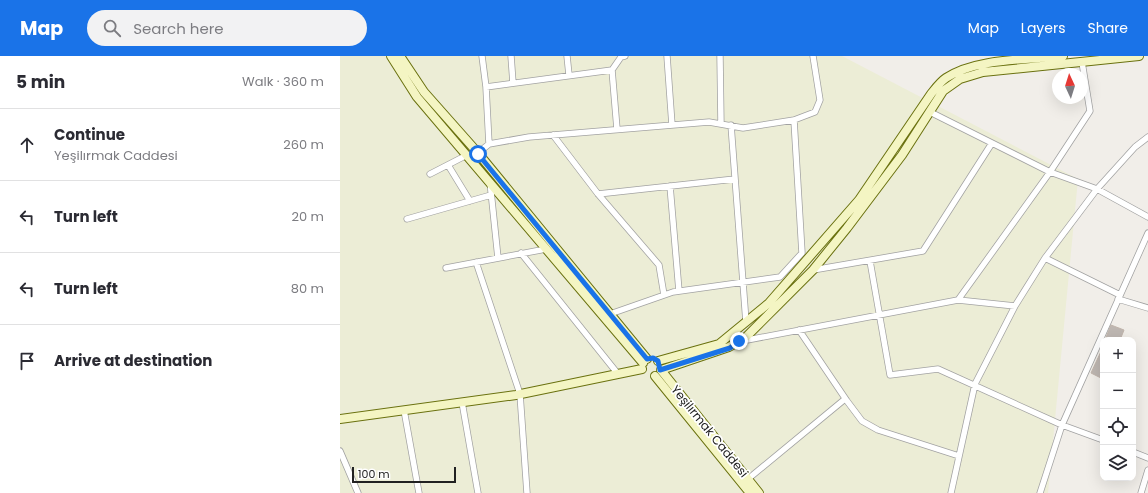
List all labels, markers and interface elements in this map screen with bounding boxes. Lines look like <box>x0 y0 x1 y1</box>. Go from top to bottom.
search box <box>87 10 367 46</box>
text: Map <box>20 15 63 42</box>
icon: search <box>101 17 123 39</box>
text: Search here <box>133 18 224 39</box>
text: Map <box>968 18 999 38</box>
text: Layers <box>1021 18 1065 38</box>
text: Share <box>1087 18 1128 38</box>
north arrow <box>1052 68 1088 104</box>
text: 5 min <box>16 70 65 94</box>
text: Walk · 360 m <box>242 72 324 91</box>
text: Continue <box>54 124 125 145</box>
icon: ahead <box>16 134 38 156</box>
text: 260 m <box>283 135 324 154</box>
route start <box>469 145 487 163</box>
text: Yeşilırmak Caddesi <box>54 146 178 165</box>
icon: left <box>16 206 38 228</box>
text: Turn left <box>54 206 118 227</box>
text: 20 m <box>291 207 324 226</box>
icon: left <box>16 278 38 300</box>
text: Turn left <box>54 278 118 299</box>
text: 80 m <box>291 279 324 298</box>
route end <box>730 332 748 350</box>
map controls <box>1100 337 1136 481</box>
button: + <box>1100 337 1136 373</box>
icon: arrive <box>16 350 38 372</box>
text: Arrive at destination <box>54 350 212 371</box>
button: − <box>1100 373 1136 409</box>
street label: Yeşilırmak Caddesi <box>667 381 753 481</box>
button: locate <box>1100 409 1136 445</box>
button: layers <box>1100 445 1136 481</box>
scale bar <box>352 465 456 484</box>
text: 100 m <box>358 466 390 482</box>

